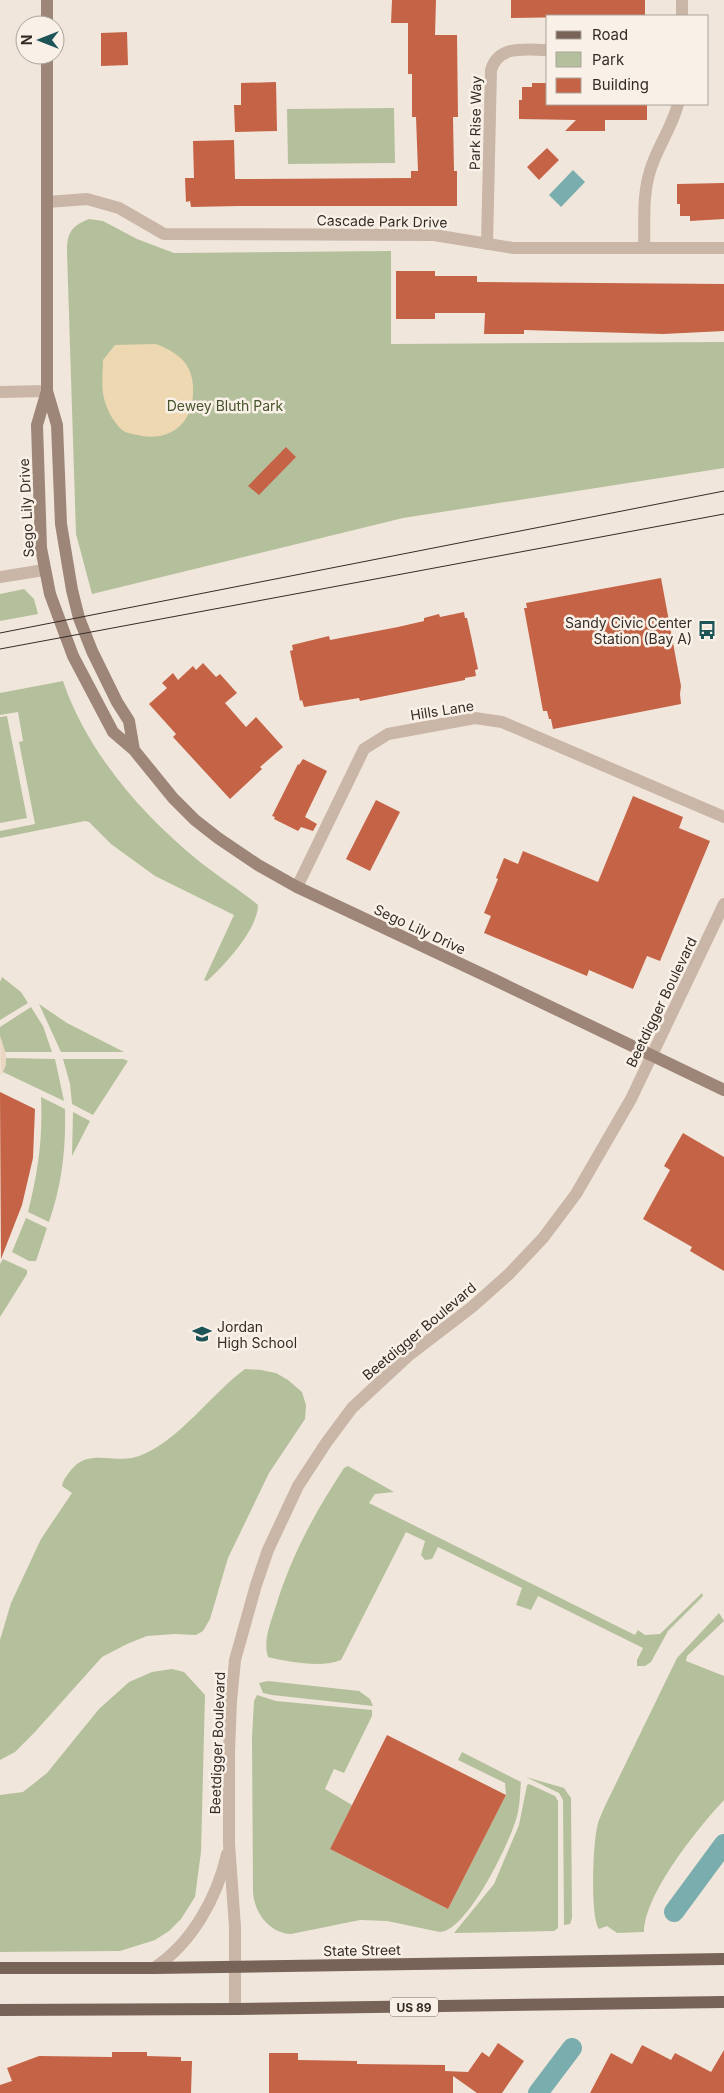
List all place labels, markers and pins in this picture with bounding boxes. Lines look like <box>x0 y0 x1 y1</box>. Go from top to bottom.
place label: Sandy Civic Center Station (Bay A) <box>565 614 692 647</box>
bus stop icon: Sandy Civic Center Station (Bay A) <box>696 619 718 641</box>
place label: Jordan High School <box>217 1318 297 1351</box>
school or university icon: Jordan High School <box>191 1323 213 1345</box>

